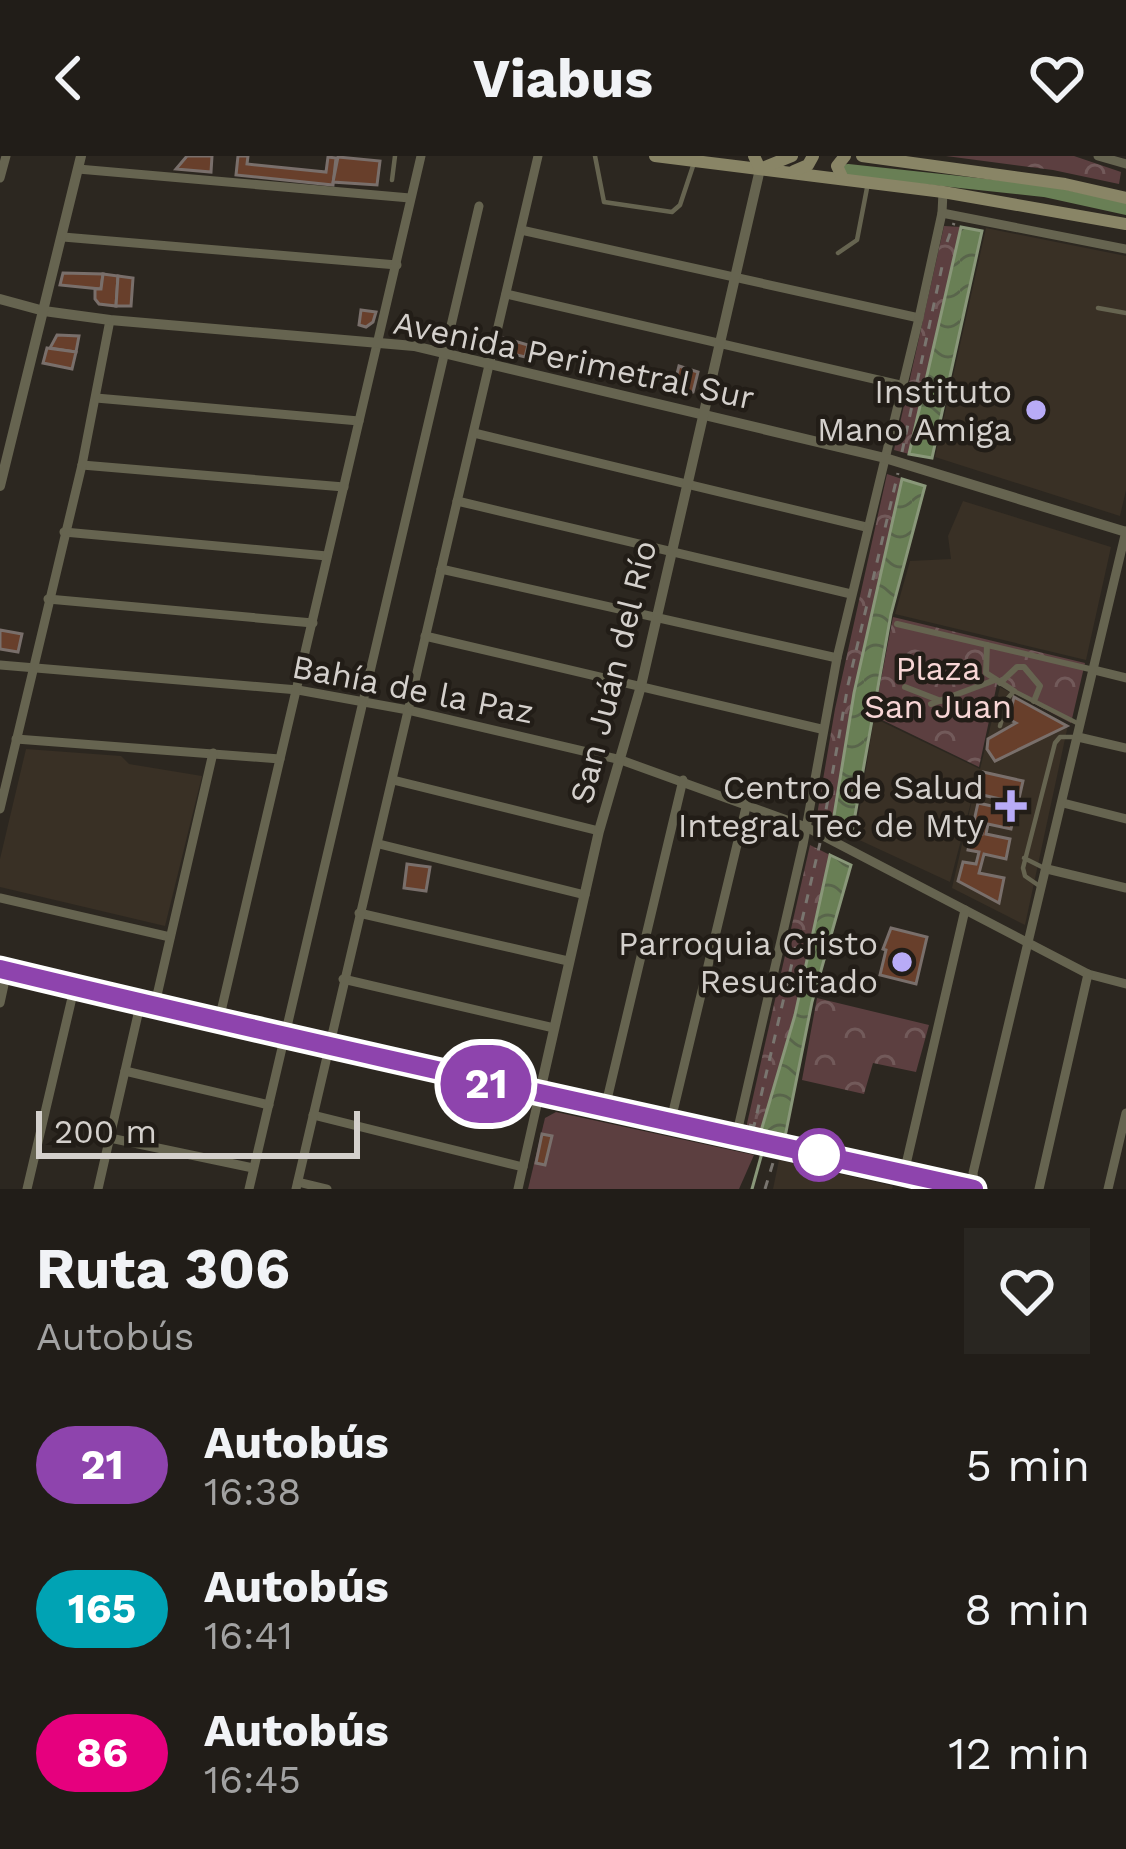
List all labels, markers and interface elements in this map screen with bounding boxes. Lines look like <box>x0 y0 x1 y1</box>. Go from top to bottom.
icon: back <box>36 45 102 111</box>
icon: heart <box>1024 45 1090 111</box>
text: Viabus <box>473 47 653 110</box>
street label: Avenida Perimetral Sur <box>390 303 758 417</box>
place label: Instituto Mano Amiga <box>817 372 1012 449</box>
marker: Instituto Mano Amiga <box>1023 397 1049 423</box>
street label: San Juán del Río <box>561 536 665 808</box>
street label: Bahía de la Paz <box>289 646 537 732</box>
park label: Plaza San Juan <box>864 649 1012 726</box>
place label: Centro de Salud Integral Tec de Mty <box>678 768 984 845</box>
marker: Centro de Salud Integral Tec de Mty <box>995 790 1027 822</box>
place label: Parroquia Cristo Resucitado <box>618 924 878 1001</box>
marker: Parroquia Cristo Resucitado <box>889 949 915 975</box>
line badge: 21 <box>432 1045 540 1123</box>
text: 21 <box>464 1059 508 1108</box>
scale bar <box>36 1105 360 1158</box>
text: 200 m <box>54 1112 157 1151</box>
unlabelled marker <box>794 1130 844 1180</box>
button: heart <box>964 1228 1090 1354</box>
text: Ruta 306 <box>36 1235 290 1302</box>
text: Autobús <box>36 1314 194 1359</box>
text: Autobús <box>204 1416 389 1469</box>
text: 5 min <box>966 1439 1090 1492</box>
text: 21 <box>80 1440 124 1489</box>
text: 16:38 <box>204 1469 301 1514</box>
text: Autobús <box>204 1560 389 1613</box>
text: 8 min <box>964 1583 1090 1636</box>
text: 165 <box>68 1584 136 1633</box>
text: 16:41 <box>204 1613 293 1658</box>
text: Autobús <box>204 1704 389 1757</box>
text: 12 min <box>948 1727 1090 1780</box>
text: 86 <box>76 1728 128 1777</box>
text: 16:45 <box>204 1757 301 1802</box>

